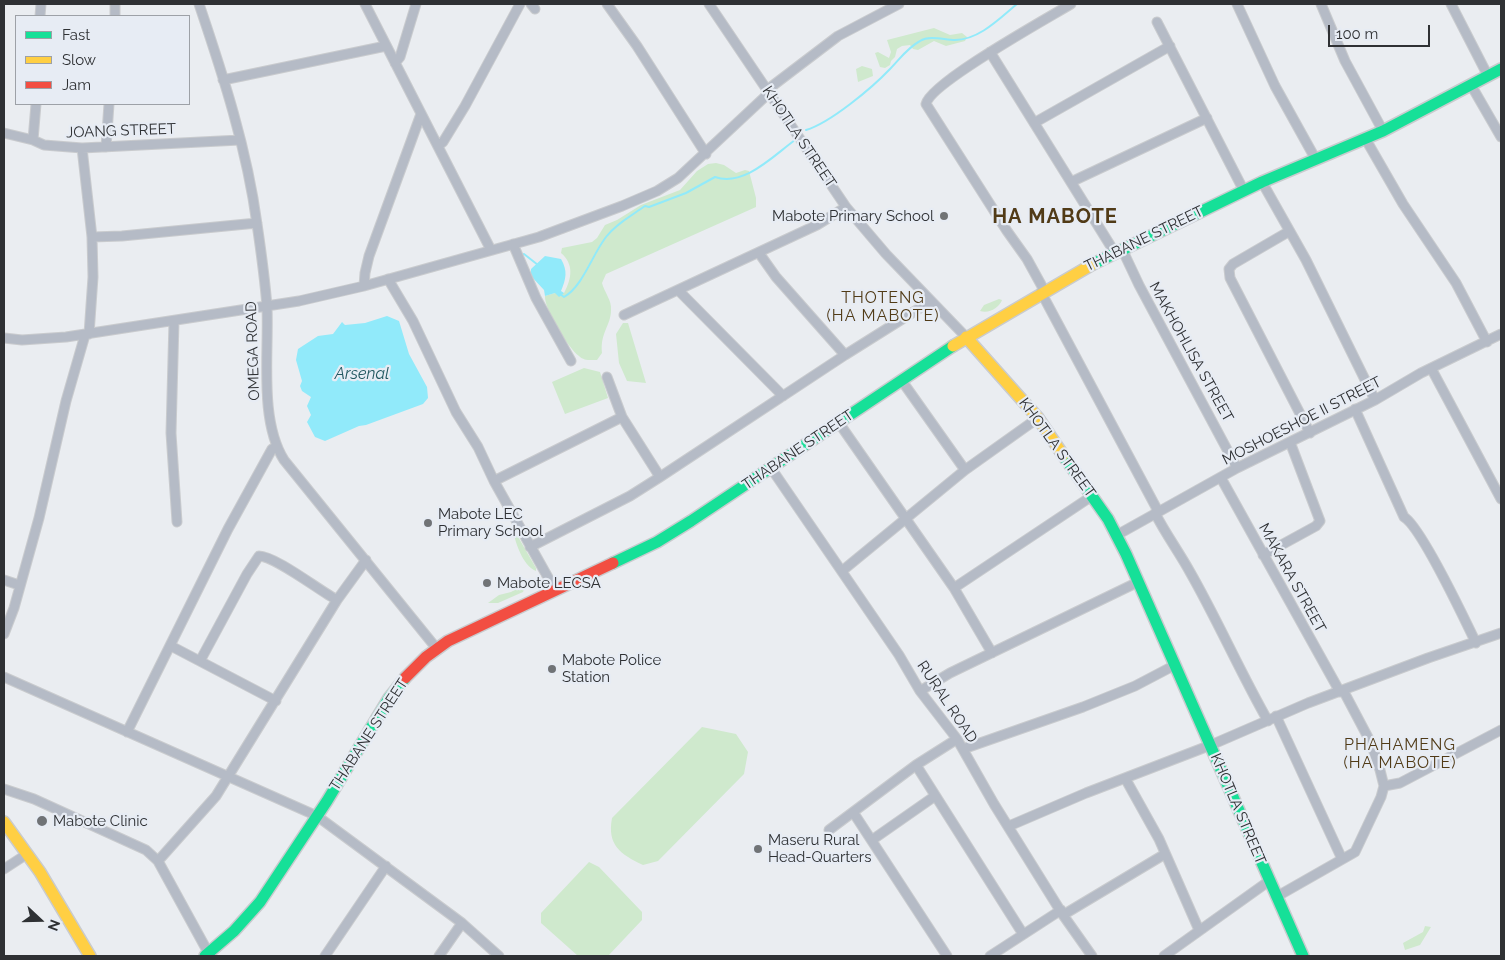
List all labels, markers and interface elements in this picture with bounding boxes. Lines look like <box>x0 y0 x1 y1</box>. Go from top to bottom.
legend <box>15 15 190 105</box>
scale bar <box>1330 15 1432 47</box>
text: 100 m <box>1336 25 1378 43</box>
text: Fast <box>62 26 90 44</box>
text: Slow <box>62 51 96 69</box>
text: Jam <box>62 76 91 94</box>
street label: KHOTLA STREET <box>758 83 840 191</box>
street label: JOANG STREET <box>66 120 176 142</box>
street label: THABANE STREET <box>1082 202 1206 276</box>
district label: HA MABOTE <box>991 205 1119 229</box>
place label: Mabote Primary School <box>772 207 934 225</box>
marker: Mabote Primary School <box>938 210 950 222</box>
street label: MAKHOHLISA STREET <box>1145 279 1237 425</box>
district label: THOTENG (HA MABOTE) <box>825 288 941 326</box>
street label: OMEGA ROAD <box>242 301 264 401</box>
water label: Arsenal <box>335 364 389 384</box>
street label: MOSHOESHOE II STREET <box>1219 373 1385 469</box>
street label: KHOTLA STREET <box>1015 395 1099 501</box>
street label: THABANE STREET <box>739 406 857 494</box>
place label: Mabote LEC Primary School <box>438 505 543 540</box>
marker: Mabote LEC Primary School <box>422 517 434 529</box>
street label: MAKARA STREET <box>1254 520 1330 636</box>
place label: Mabote LECSA <box>497 574 601 592</box>
marker: Mabote LECSA <box>481 577 493 589</box>
place label: Mabote Police Station <box>562 651 661 686</box>
street label: RURAL ROAD <box>913 658 981 746</box>
marker: Mabote Police Station <box>546 663 558 675</box>
street label: THABANE STREET <box>326 675 412 795</box>
district label: PHAHAMENG (HA MABOTE) <box>1342 735 1458 773</box>
street label: KHOTLA STREET <box>1206 751 1270 867</box>
place label: Mabote Clinic <box>53 812 148 830</box>
marker: Mabote Clinic <box>35 814 49 828</box>
place label: Maseru Rural Head-Quarters <box>768 831 871 866</box>
marker: Maseru Rural Head-Quarters <box>752 843 764 855</box>
north arrow <box>15 895 65 945</box>
text: N <box>45 918 63 933</box>

